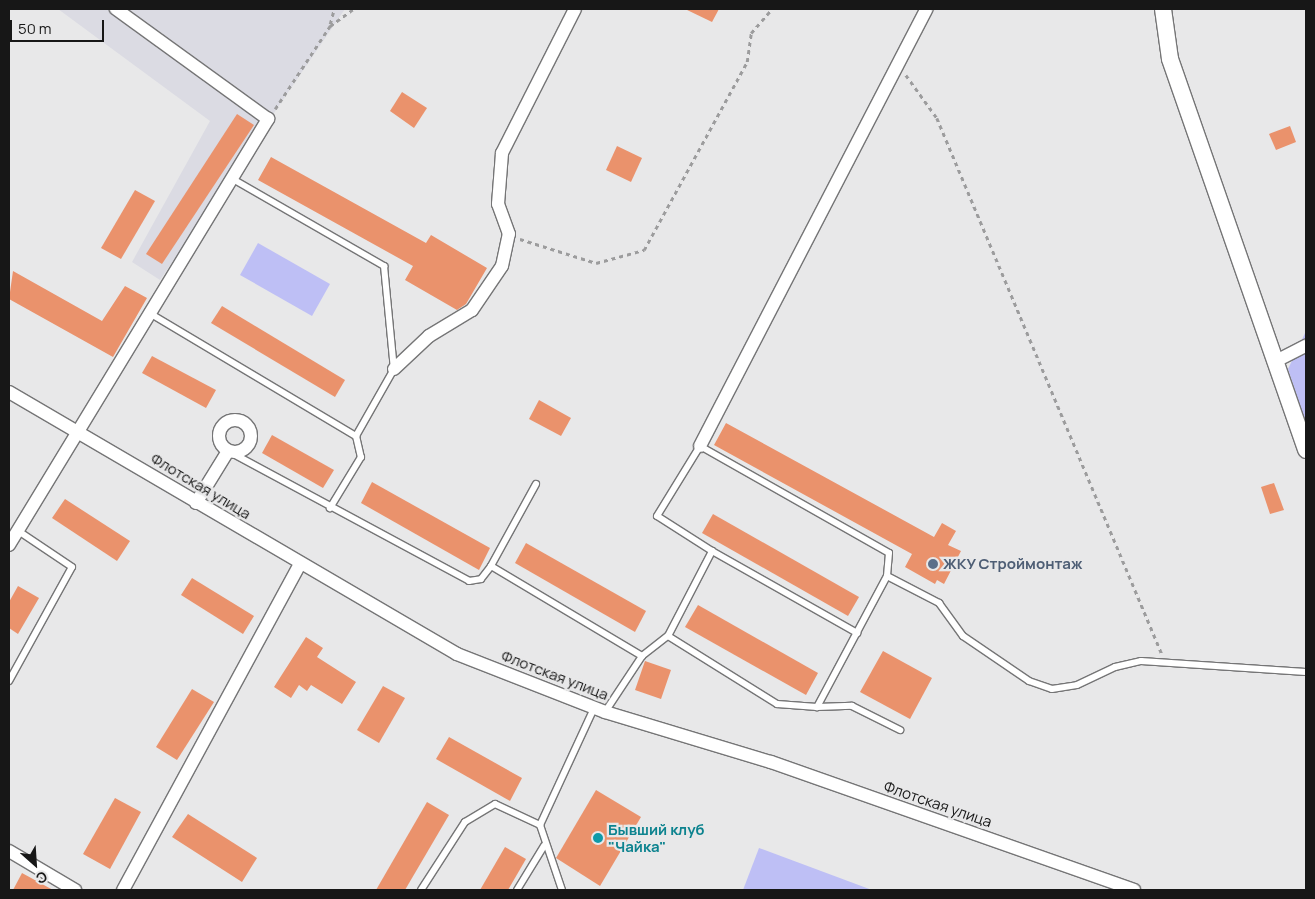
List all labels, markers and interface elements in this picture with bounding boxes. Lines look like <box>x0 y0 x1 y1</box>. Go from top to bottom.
scale bar <box>12 10 106 42</box>
text: 50 m <box>18 18 52 39</box>
street label: Флотская улица <box>148 449 254 523</box>
place label: ЖКУ Строймонтаж <box>943 555 1083 573</box>
marker: ЖКУ Строймонтаж <box>927 558 939 570</box>
street label: Флотская улица <box>499 646 611 704</box>
street label: Флотская улица <box>882 777 994 831</box>
place label: Бывший клуб "Чайка" <box>608 820 705 855</box>
marker: Бывший клуб "Чайка" <box>592 832 604 844</box>
north arrow <box>10 839 60 889</box>
text: С <box>33 867 51 889</box>

